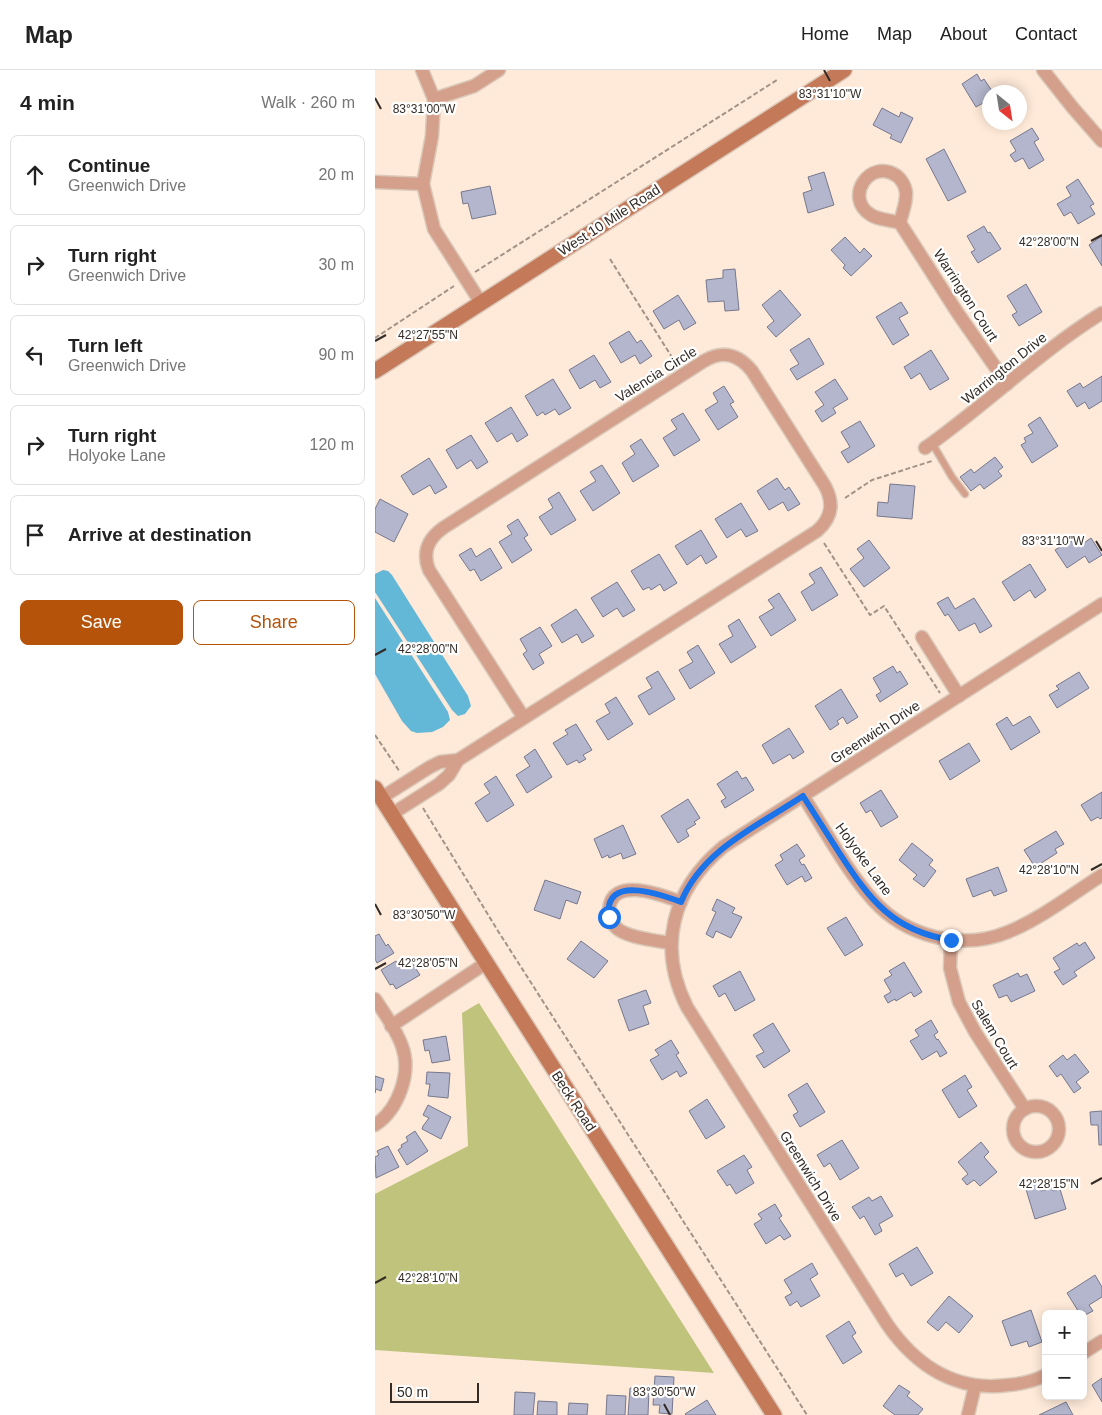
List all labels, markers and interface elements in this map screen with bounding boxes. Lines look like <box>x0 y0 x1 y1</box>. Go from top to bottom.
text: Map <box>25 21 73 48</box>
text: Home <box>801 24 849 44</box>
text: Map <box>877 24 912 44</box>
text: About <box>940 24 987 44</box>
text: Contact <box>1015 24 1077 44</box>
north arrow <box>982 85 1027 130</box>
text: 83°31'10"W <box>799 87 862 101</box>
text: 4 min <box>20 91 75 114</box>
text: Walk · 260 m <box>261 94 355 111</box>
text: 83°31'00"W <box>393 102 456 116</box>
text: Continue <box>68 155 150 176</box>
icon: ahead <box>21 161 49 189</box>
text: 20 m <box>318 166 354 183</box>
text: Greenwich Drive <box>68 177 186 194</box>
street label: West 10 Mile Road <box>555 181 663 259</box>
text: 42°28'00"N <box>1019 235 1079 249</box>
text: Turn right <box>68 245 156 266</box>
street label: Warrington Court <box>930 246 1002 344</box>
icon: right <box>21 251 49 279</box>
text: 30 m <box>318 256 354 273</box>
text: Greenwich Drive <box>68 267 186 284</box>
text: 42°27'55"N <box>398 328 458 342</box>
street label: Warrington Drive <box>958 329 1050 407</box>
text: Turn left <box>68 335 143 356</box>
icon: left <box>21 341 49 369</box>
street label: Valencia Circle <box>613 343 700 405</box>
text: 90 m <box>318 346 354 363</box>
text: Greenwich Drive <box>68 357 186 374</box>
text: Turn right <box>68 425 156 446</box>
icon: right <box>21 431 49 459</box>
text: 120 m <box>310 436 354 453</box>
text: Holyoke Lane <box>68 447 166 464</box>
icon: arrive <box>21 521 49 549</box>
text: Arrive at destination <box>68 524 252 545</box>
text: 83°31'10"W <box>1022 534 1085 548</box>
button: Save <box>20 600 183 645</box>
button: Share <box>193 600 355 645</box>
text: 42°28'00"N <box>398 642 458 656</box>
street label: Greenwich Drive <box>827 697 923 767</box>
street label: Holyoke Lane <box>832 820 896 899</box>
text: 42°28'10"N <box>1019 863 1079 877</box>
route start <box>598 906 621 929</box>
text: 83°30'50"W <box>393 908 456 922</box>
route end <box>940 929 963 952</box>
text: 42°28'05"N <box>398 956 458 970</box>
street label: Salem Court <box>968 997 1022 1072</box>
street label: Beck Road <box>549 1068 599 1134</box>
street label: Greenwich Drive <box>777 1128 845 1224</box>
text: 42°28'15"N <box>1019 1177 1079 1191</box>
text: 42°28'10"N <box>398 1271 458 1285</box>
map controls <box>1042 1310 1087 1400</box>
button: + <box>1042 1310 1087 1355</box>
button: − <box>1042 1355 1087 1400</box>
scale bar <box>390 1380 479 1403</box>
text: 50 m <box>397 1384 428 1400</box>
text: 83°30'50"W <box>633 1385 696 1399</box>

